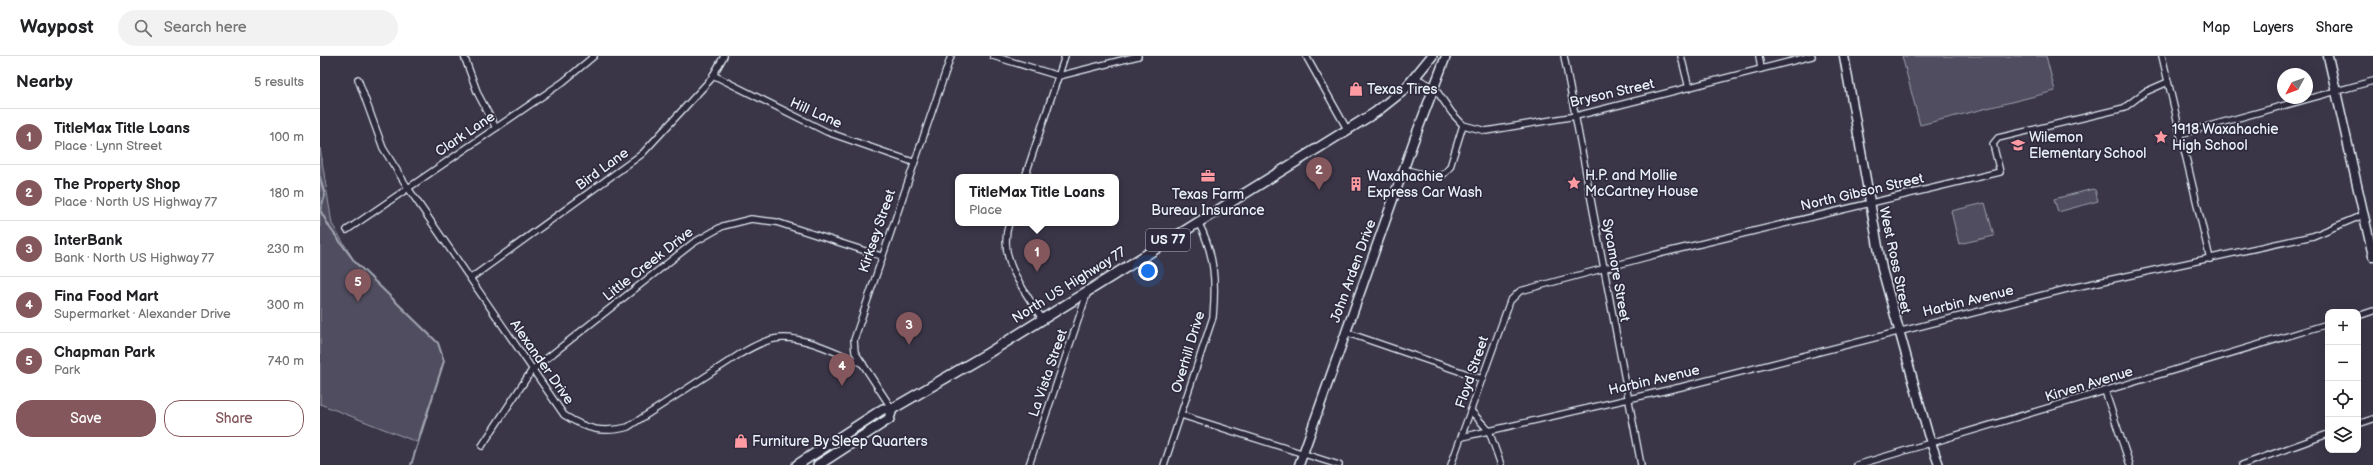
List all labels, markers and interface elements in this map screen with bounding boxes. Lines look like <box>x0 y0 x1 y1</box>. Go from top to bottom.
search box <box>118 10 398 46</box>
text: Waypost <box>20 16 94 39</box>
icon: search <box>132 17 154 39</box>
text: Search here <box>164 18 247 37</box>
text: Map <box>2202 19 2230 36</box>
text: Layers <box>2252 19 2294 36</box>
text: Share <box>2316 19 2353 36</box>
north arrow <box>2277 68 2313 104</box>
text: Nearby <box>16 72 73 92</box>
text: 5 results <box>254 74 304 90</box>
street label: Bryson Street <box>1568 75 1657 111</box>
shop icon: Texas Tires <box>1348 81 1364 97</box>
place label: Texas Tires <box>1367 81 1438 98</box>
street label: Hill Lane <box>787 94 845 132</box>
street label: Clark Lane <box>432 108 498 160</box>
text: TitleMax Title Loans <box>54 119 190 138</box>
place label: 1918 Waxahachie High School <box>2172 121 2279 154</box>
text: 1 <box>26 129 32 145</box>
text: 100 m <box>269 129 304 145</box>
place label: Wilemon Elementary School <box>2029 129 2147 162</box>
place icon: 1918 Waxahachie High School <box>2153 129 2169 145</box>
school or university icon: Wilemon Elementary School <box>2010 137 2026 153</box>
text: Place · Lynn Street <box>54 138 162 154</box>
street label: Bird Lane <box>572 144 632 194</box>
pin: 2 <box>1306 157 1332 190</box>
place label: H.P. and Mollie McCartney House <box>1585 167 1698 200</box>
office icon: Texas Farm Bureau Insurance <box>1200 168 1216 184</box>
place label: Waxahachie Express Car Wash <box>1367 168 1483 201</box>
street label: North Gibson Street <box>1799 169 1926 214</box>
popup <box>955 174 1119 226</box>
text: The Property Shop <box>54 175 180 194</box>
place icon: H.P. and Mollie McCartney House <box>1566 175 1582 191</box>
building icon: Waxahachie Express Car Wash <box>1348 176 1364 192</box>
text: TitleMax Title Loans <box>969 183 1105 202</box>
text: 2 <box>25 185 33 201</box>
text: 180 m <box>269 185 304 201</box>
place label: Texas Farm Bureau Insurance <box>1151 186 1265 219</box>
street label: Kirksey Street <box>855 187 899 275</box>
text: Place · North US Highway 77 <box>54 194 217 210</box>
text: Place <box>969 202 1002 218</box>
street label: West Ross Street <box>1875 205 1915 316</box>
street label: John Arden Drive <box>1326 217 1380 325</box>
street label: Sycamore Street <box>1599 217 1634 324</box>
street label: Little Creek Drive <box>599 223 697 305</box>
road number: US 77 <box>1146 229 1190 251</box>
text: InterBank <box>54 231 122 250</box>
pin: 1 <box>1024 239 1050 272</box>
text: 3 <box>25 241 33 257</box>
text: 230 m <box>267 241 304 257</box>
street label: North US Highway 77 <box>1009 243 1129 327</box>
text: Bank · North US Highway 77 <box>54 250 214 266</box>
your location <box>1138 261 1158 281</box>
pin: 5 <box>345 269 371 302</box>
street label: Harbin Avenue <box>1921 281 2015 321</box>
text: Fina Food Mart <box>54 287 159 306</box>
text: 4 <box>25 297 33 313</box>
text: 300 m <box>266 297 304 313</box>
text: Supermarket · Alexander Drive <box>54 306 231 322</box>
street label: Overhill Drive <box>1168 309 1208 395</box>
map controls <box>2325 309 2361 453</box>
button: + <box>2325 309 2361 345</box>
pin: 3 <box>896 312 922 345</box>
street label: Alexander Drive <box>506 316 578 408</box>
street label: La Vista Street <box>1025 326 1071 419</box>
street label: Floyd Street <box>1452 333 1492 410</box>
text: Chapman Park <box>54 343 155 362</box>
button: − <box>2325 345 2361 381</box>
text: 5 <box>25 353 33 369</box>
text: 740 m <box>268 353 304 369</box>
pin: 4 <box>829 353 855 386</box>
street label: Harbin Avenue <box>1607 361 1701 399</box>
text: Park <box>54 362 80 378</box>
street label: Kirven Avenue <box>2043 363 2135 405</box>
button: locate <box>2325 381 2361 417</box>
button: Save <box>16 400 156 437</box>
button: Share <box>164 400 304 437</box>
button: layers <box>2325 417 2361 453</box>
shop icon: Furniture By Sleep Quarters <box>733 433 749 449</box>
place label: Furniture By Sleep Quarters <box>752 433 928 450</box>

